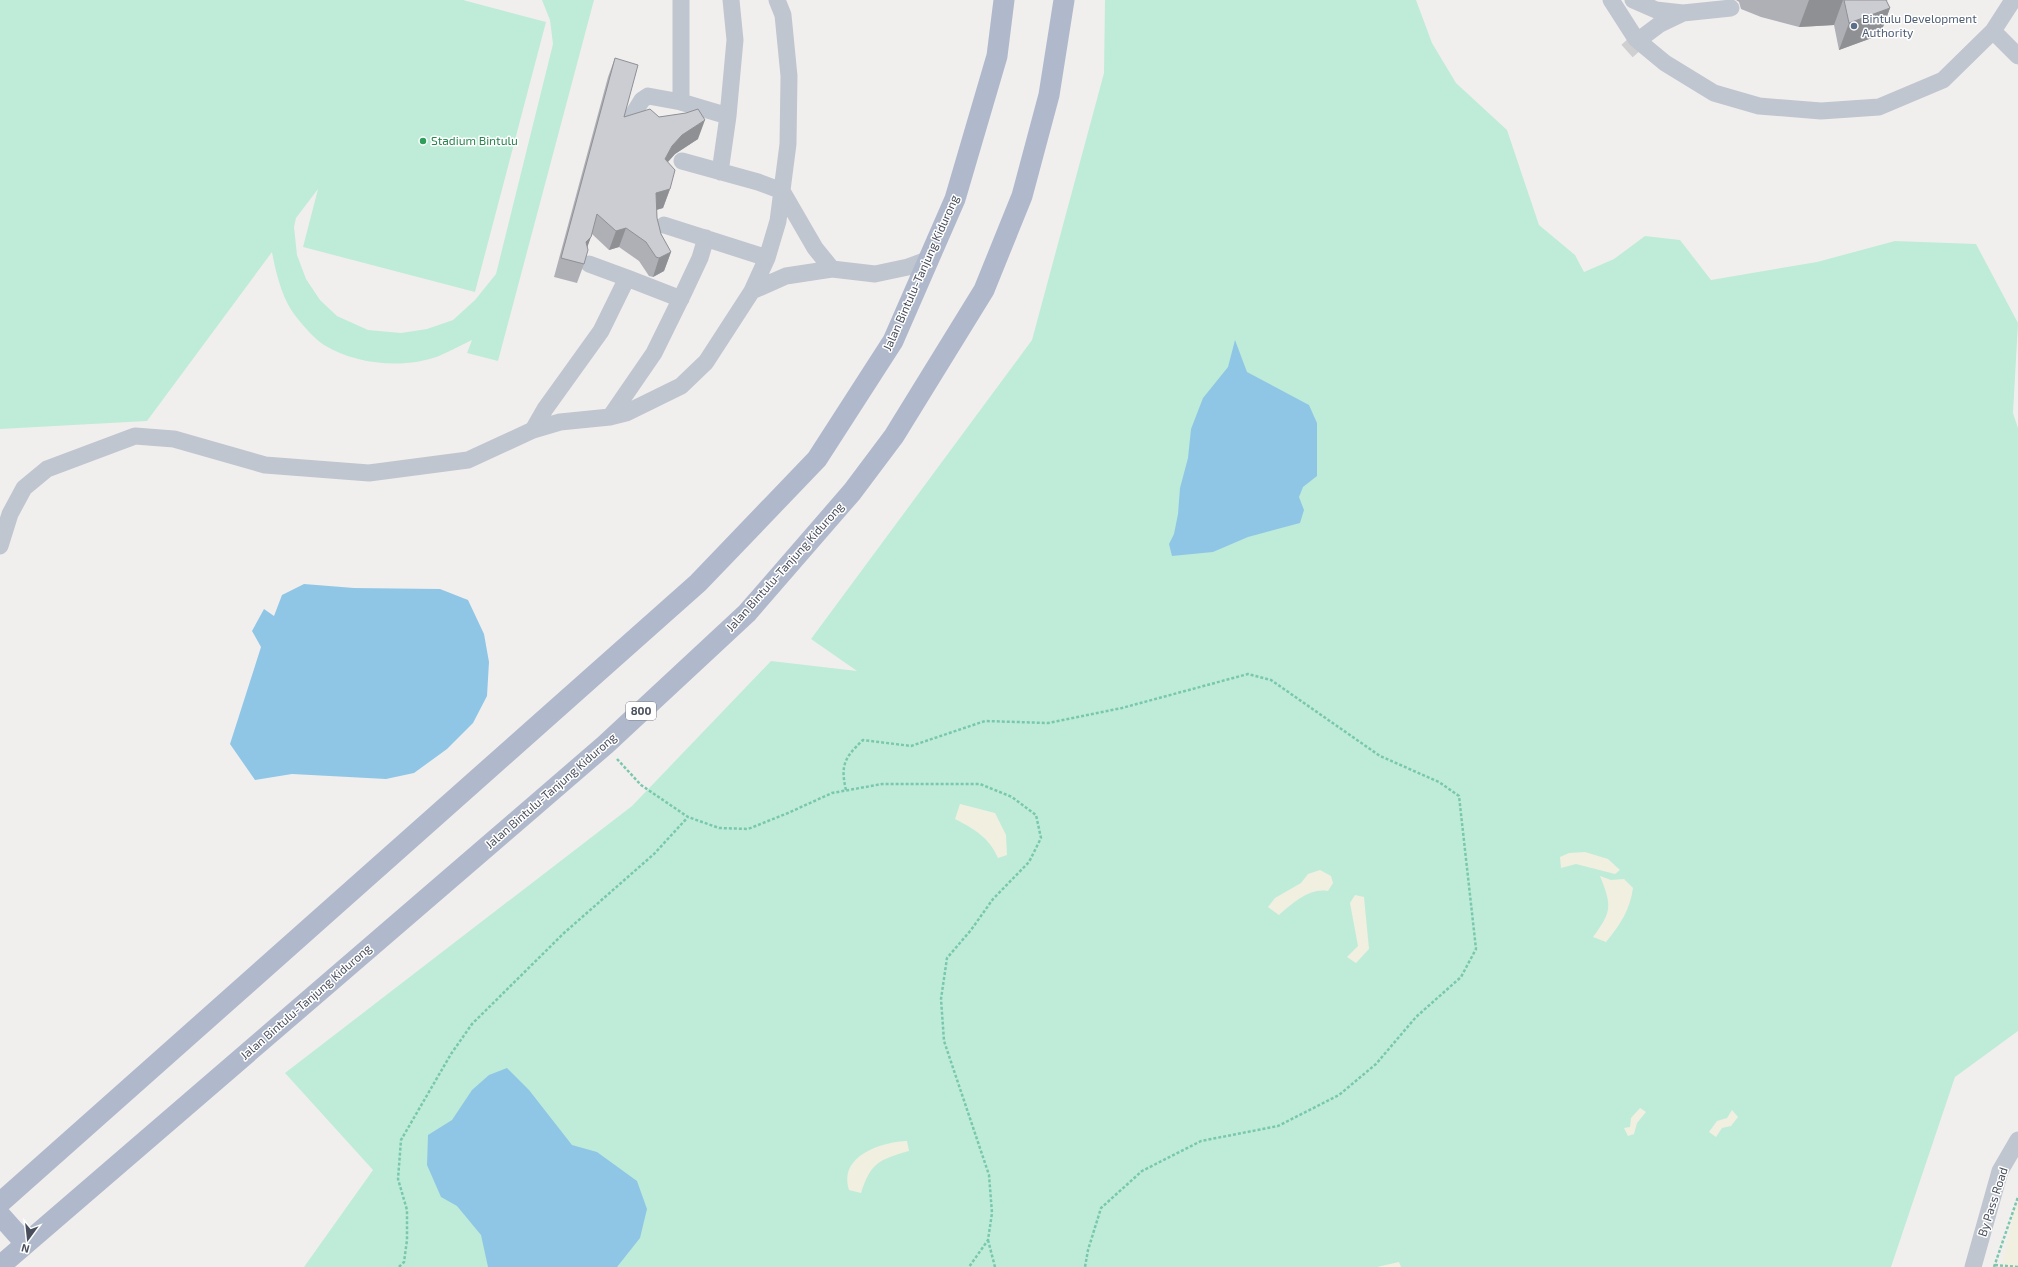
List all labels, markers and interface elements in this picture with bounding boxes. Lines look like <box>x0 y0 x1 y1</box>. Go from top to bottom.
place label: Bintulu Development Authority <box>1862 11 1977 39</box>
marker: Bintulu Development Authority <box>1849 21 1859 31</box>
place label: Stadium Bintulu <box>431 133 518 147</box>
marker: Stadium Bintulu <box>418 136 428 146</box>
street label: Jalan Bintulu-Tanjung Kidurong <box>879 192 962 353</box>
street label: Jalan Bintulu-Tanjung Kidurong <box>723 499 847 634</box>
road number: 800 <box>626 702 656 720</box>
street label: Jalan Bintulu-Tanjung Kidurong <box>482 729 620 852</box>
street label: Jalan Bintulu-Tanjung Kidurong <box>237 940 375 1063</box>
street label: By Pass Road <box>1974 1165 2010 1238</box>
north arrow <box>8 1219 48 1259</box>
text: N <box>20 1242 31 1256</box>

